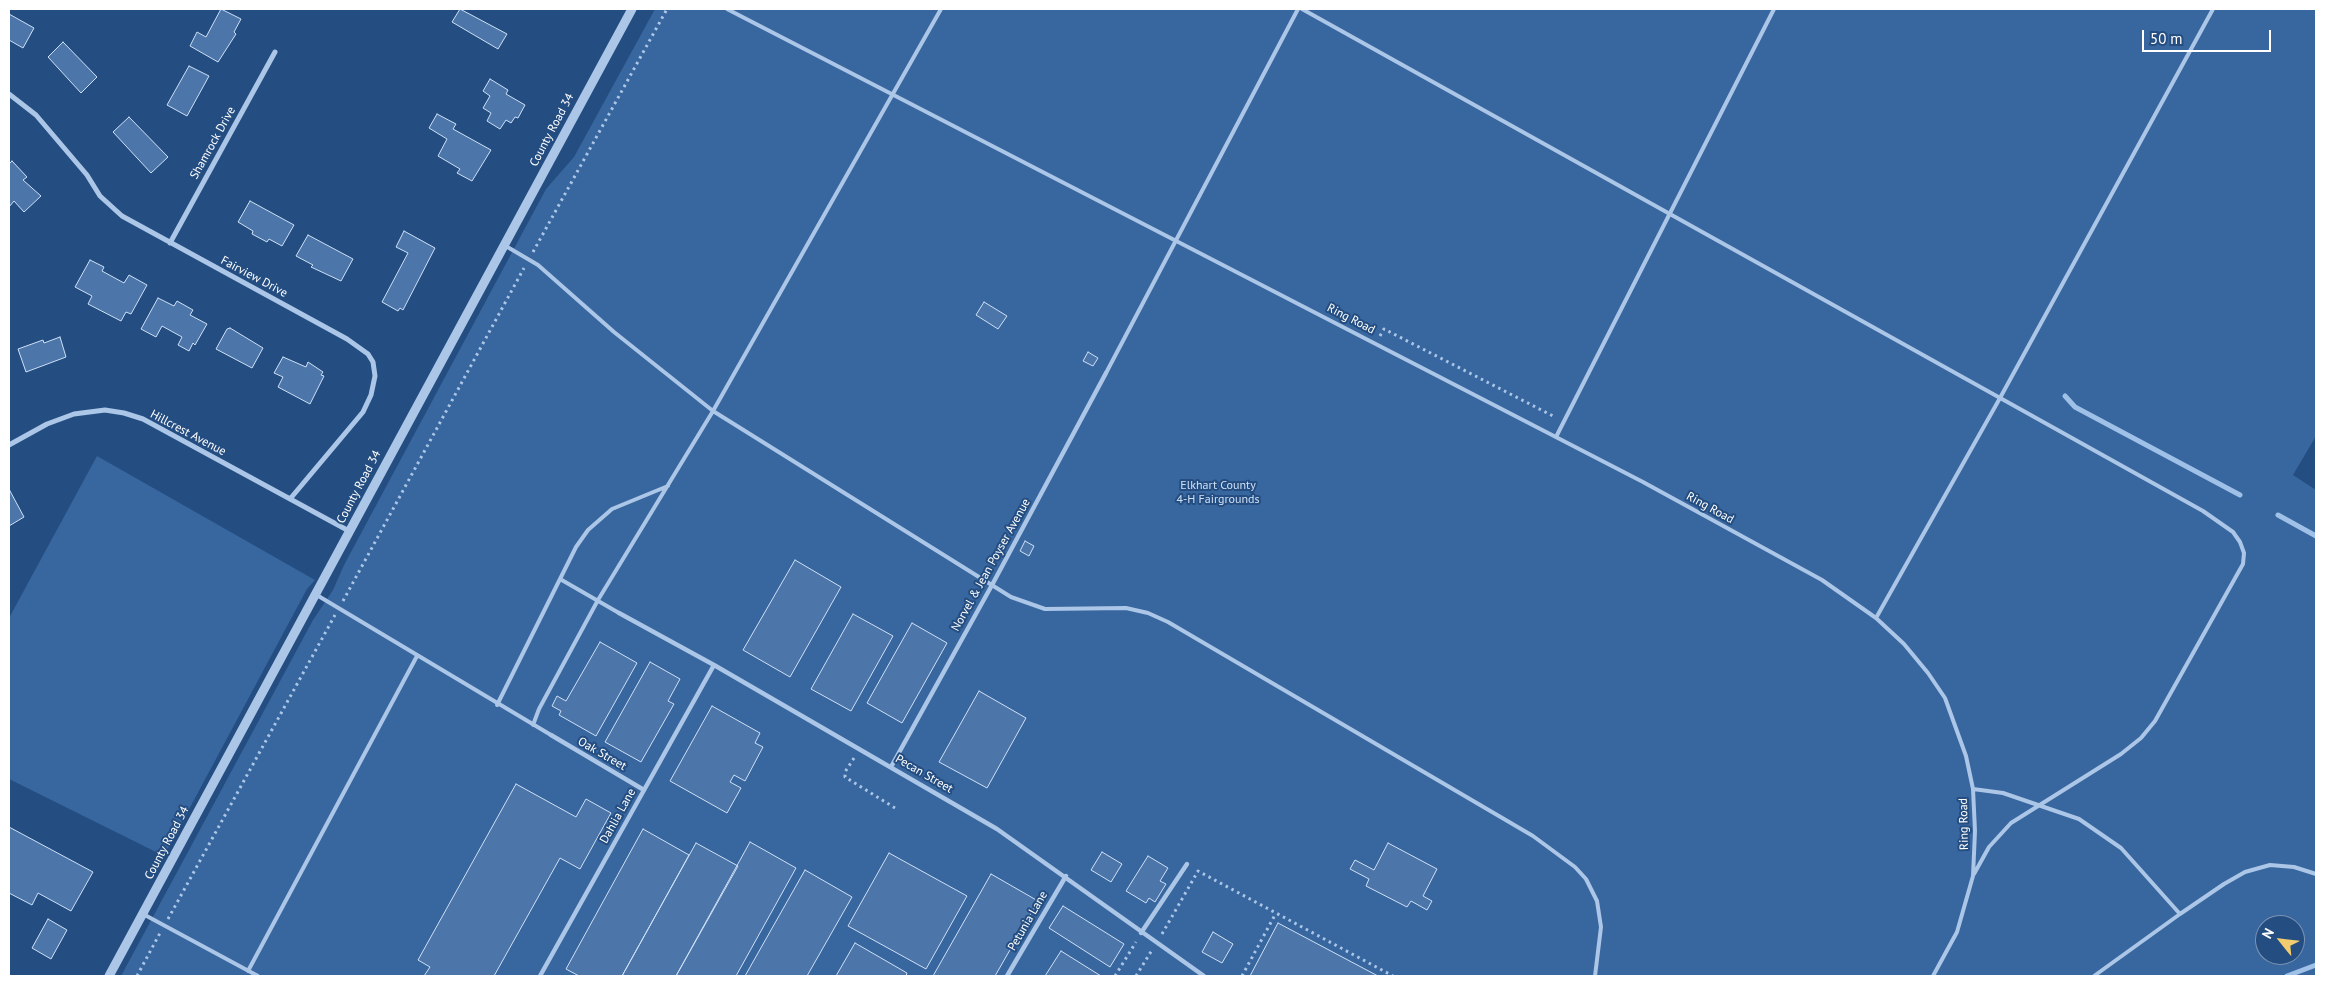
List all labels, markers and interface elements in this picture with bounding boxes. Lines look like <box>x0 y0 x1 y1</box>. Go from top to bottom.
scale bar <box>2145 20 2274 52</box>
text: 50 m <box>2150 29 2183 48</box>
street label: County Road 34 <box>527 91 577 169</box>
street label: Shamrock Drive <box>187 104 239 182</box>
street label: Fairview Drive <box>218 253 290 301</box>
street label: Ring Road <box>1325 301 1377 337</box>
street label: Hillcrest Avenue <box>148 407 228 459</box>
street label: County Road 34 <box>334 448 384 526</box>
park label: Elkhart County 4-H Fairgrounds <box>1176 479 1260 507</box>
street label: Ring Road <box>1684 489 1736 527</box>
street label: Norvel & Jean Poyser Avenue <box>948 496 1034 634</box>
street label: Oak Street <box>575 734 629 774</box>
street label: Pecan Street <box>893 752 955 796</box>
street label: Dahlia Lane <box>597 786 639 846</box>
street label: Ring Road <box>1956 798 1972 850</box>
street label: County Road 34 <box>142 804 192 882</box>
street label: Petunia Lane <box>1005 889 1051 953</box>
north arrow <box>2255 915 2305 965</box>
text: N <box>2258 925 2278 942</box>

